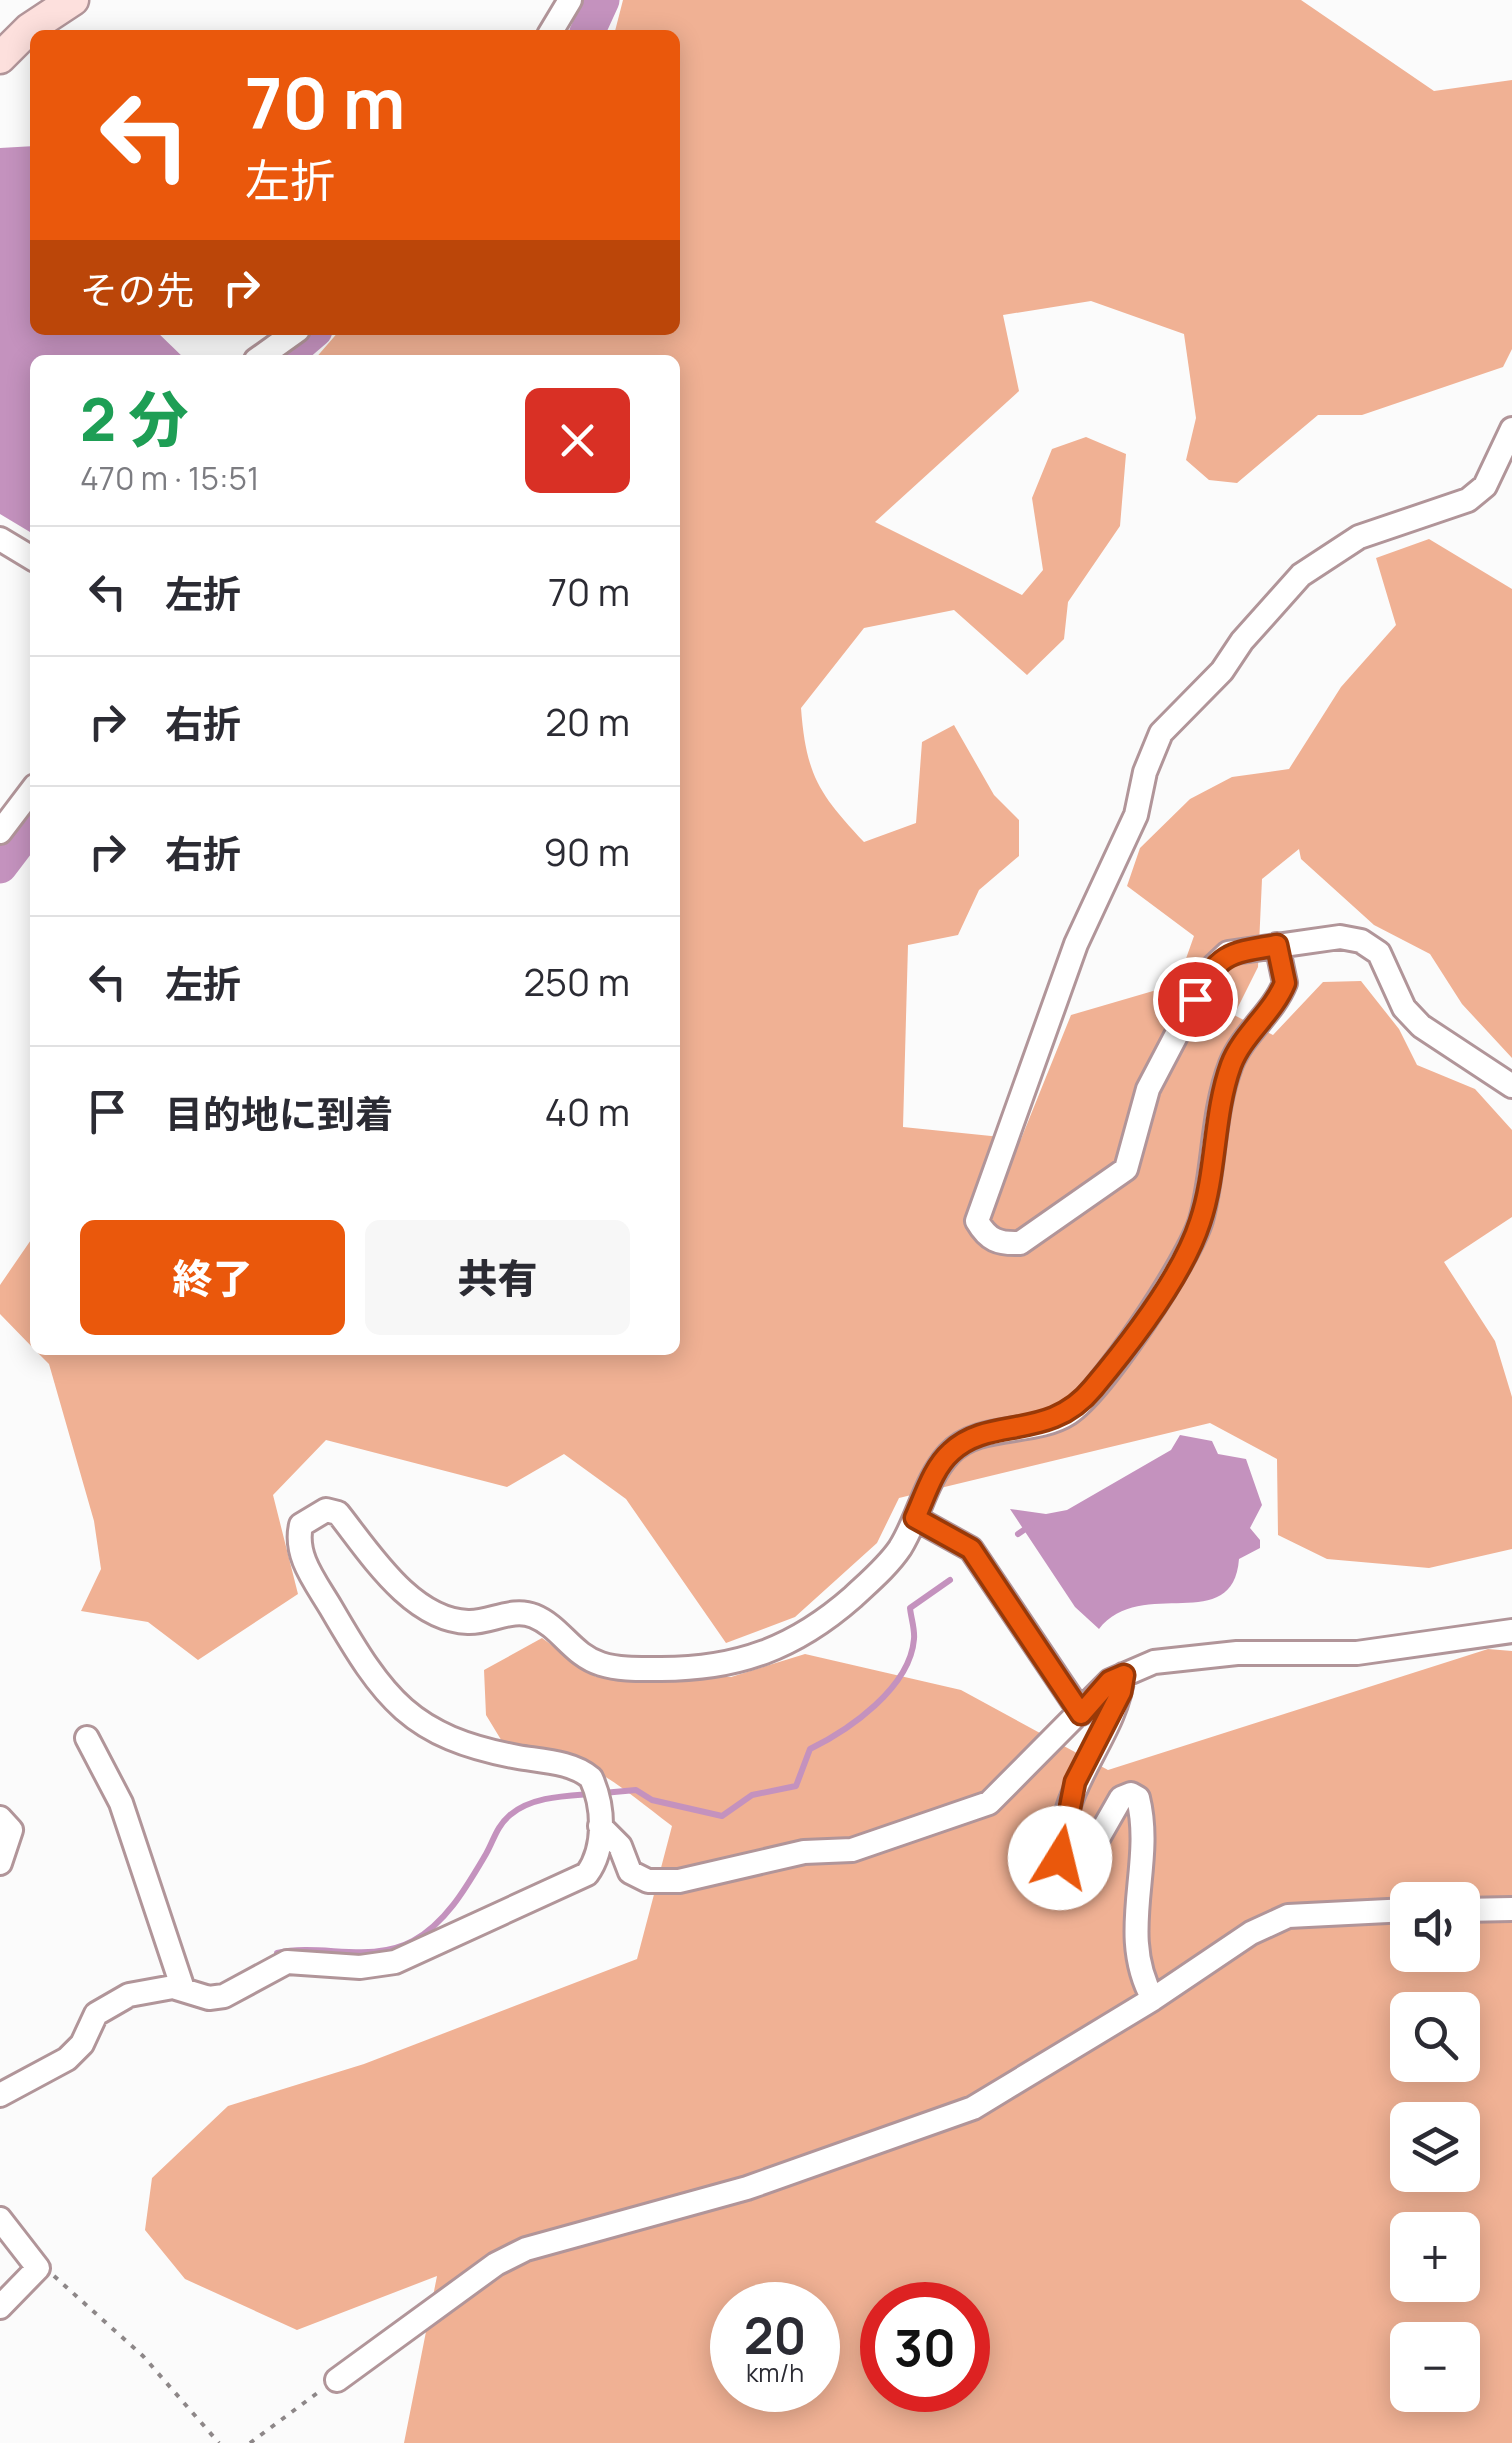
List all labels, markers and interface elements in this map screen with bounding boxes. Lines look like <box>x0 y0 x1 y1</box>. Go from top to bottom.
text: 70 m <box>245 54 405 150</box>
icon: left <box>80 70 210 200</box>
text: 左折 <box>245 149 335 211</box>
icon: right <box>214 260 269 315</box>
text: その先 <box>80 263 194 315</box>
text: 2 分 <box>80 377 188 459</box>
button: close <box>525 388 630 493</box>
text: 470 m · 15:51 <box>80 456 260 500</box>
icon: left <box>80 564 135 619</box>
text: 70 m <box>548 565 630 617</box>
text: 左折 <box>165 567 241 619</box>
icon: right <box>80 694 135 749</box>
text: 20 m <box>545 695 630 747</box>
text: 右折 <box>165 697 241 749</box>
icon: right <box>80 824 135 879</box>
text: 90 m <box>543 825 630 877</box>
text: 右折 <box>165 827 241 879</box>
icon: left <box>80 954 135 1009</box>
text: 250 m <box>523 955 630 1007</box>
text: 左折 <box>165 957 241 1009</box>
pin <box>1153 957 1238 1042</box>
icon: arrive <box>1168 972 1223 1027</box>
icon: arrive <box>80 1084 135 1139</box>
text: 40 m <box>545 1085 630 1137</box>
text: 目的地に到着 <box>165 1087 393 1139</box>
button: 終了 <box>80 1220 345 1335</box>
button: 共有 <box>365 1220 630 1335</box>
position arrow <box>1008 1806 1112 1910</box>
map controls <box>1390 1882 1480 2412</box>
button: sound <box>1390 1882 1480 1972</box>
button: search <box>1390 1992 1480 2082</box>
button: layers <box>1390 2102 1480 2192</box>
button: + <box>1390 2212 1480 2302</box>
speed limit sign: 30 <box>860 2282 990 2412</box>
text: 20 <box>744 2301 806 2369</box>
button: − <box>1390 2322 1480 2412</box>
text: km/h <box>746 2355 804 2390</box>

